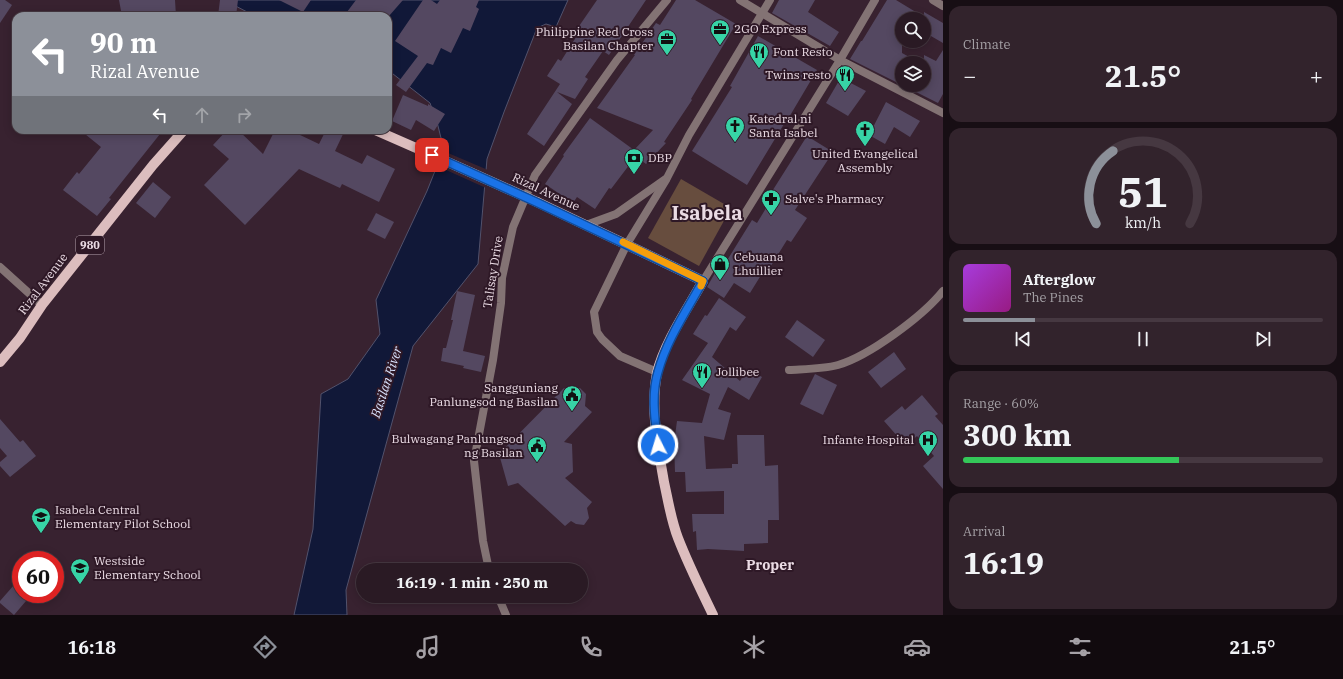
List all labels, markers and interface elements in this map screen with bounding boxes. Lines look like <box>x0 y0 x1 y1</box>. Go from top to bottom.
map controls <box>895 12 931 92</box>
button: search <box>895 12 931 48</box>
office icon: 2GO Express <box>709 18 731 46</box>
place label: 2GO Express <box>734 21 807 36</box>
text: 90 m <box>90 24 157 61</box>
place label: Philippine Red Cross Basilan Chapter <box>536 24 654 53</box>
icon: left <box>24 28 76 80</box>
office icon: Philippine Red Cross Basilan Chapter <box>656 28 678 56</box>
text: Climate <box>963 36 1010 53</box>
restaurant icon: Font Resto <box>748 41 770 69</box>
place label: Font Resto <box>773 44 833 59</box>
button: layers <box>895 56 931 92</box>
text: 21.5° <box>1105 56 1181 95</box>
text: Rizal Avenue <box>90 60 200 83</box>
text: − <box>963 61 976 90</box>
text: + <box>1310 61 1323 90</box>
restaurant icon: Twins resto <box>834 64 856 92</box>
place label: Twins resto <box>765 67 831 82</box>
icon: left <box>149 104 171 126</box>
icon: ahead <box>191 104 213 126</box>
icon: right <box>233 104 255 126</box>
place label: Katedral ni Santa Isabel <box>749 111 818 140</box>
church icon: Katedral ni Santa Isabel <box>724 115 746 143</box>
church icon: United Evangelical Assembly <box>854 119 876 147</box>
pin <box>415 138 449 172</box>
icon: arrive <box>421 144 443 166</box>
place label: United Evangelical Assembly <box>812 146 918 175</box>
bank icon: DBP <box>623 147 645 175</box>
place label: DBP <box>648 150 672 165</box>
text: 51 <box>1118 163 1168 217</box>
street label: Rizal Avenue <box>510 169 582 214</box>
pharmacy icon: Salve's Pharmacy <box>760 188 782 216</box>
place label: Salve's Pharmacy <box>785 191 884 206</box>
district label: Isabela <box>671 199 743 226</box>
text: km/h <box>1125 212 1161 231</box>
street label: Talisay Drive <box>479 235 506 309</box>
road number: 980 <box>76 236 104 254</box>
place label: Cebuana Lhuillier <box>734 249 784 278</box>
street label: Rizal Avenue <box>15 250 71 317</box>
shop icon: Cebuana Lhuillier <box>709 253 731 281</box>
text: Afterglow <box>1023 270 1096 289</box>
text: The Pines <box>1023 289 1083 306</box>
icon: previous <box>1012 328 1034 350</box>
icon: pause <box>1132 328 1154 350</box>
icon: next <box>1252 328 1274 350</box>
water label: Basilan River <box>367 344 406 421</box>
restaurant icon: Jollibee <box>691 361 713 389</box>
place label: Jollibee <box>716 364 759 379</box>
place label: Sangguniang Panlungsod ng Basilan <box>429 380 558 409</box>
public building icon: Sangguniang Panlungsod ng Basilan <box>561 384 583 412</box>
text: Range · 60% <box>963 395 1039 412</box>
text: 300 km <box>963 415 1072 454</box>
position arrow <box>637 424 679 466</box>
hospital icon: Infante Hospital <box>917 429 939 457</box>
place label: Bulwagang Panlungsod ng Basilan <box>392 431 523 460</box>
place label: Infante Hospital <box>823 432 914 447</box>
public building icon: Bulwagang Panlungsod ng Basilan <box>526 435 548 463</box>
place label: Isabela Central Elementary Pilot School <box>55 502 191 531</box>
school or university icon: Isabela Central Elementary Pilot School <box>30 506 52 534</box>
text: Arrival <box>963 523 1005 540</box>
text: 16:19 <box>963 543 1044 582</box>
speed limit sign: 60 <box>12 551 64 603</box>
place label: Westside Elementary School <box>94 553 201 582</box>
district label: Proper <box>746 556 794 574</box>
school or university icon: Westside Elementary School <box>69 557 91 585</box>
text: 16:19 · 1 min · 250 m <box>396 573 548 592</box>
icon: directions <box>251 633 279 661</box>
icon: music <box>414 633 442 661</box>
icon: phone <box>577 633 605 661</box>
icon: climate <box>740 633 768 661</box>
icon: car <box>903 633 931 661</box>
icon: filters <box>1066 633 1094 661</box>
text: 16:18 <box>68 636 116 659</box>
text: 21.5° <box>1230 636 1275 659</box>

